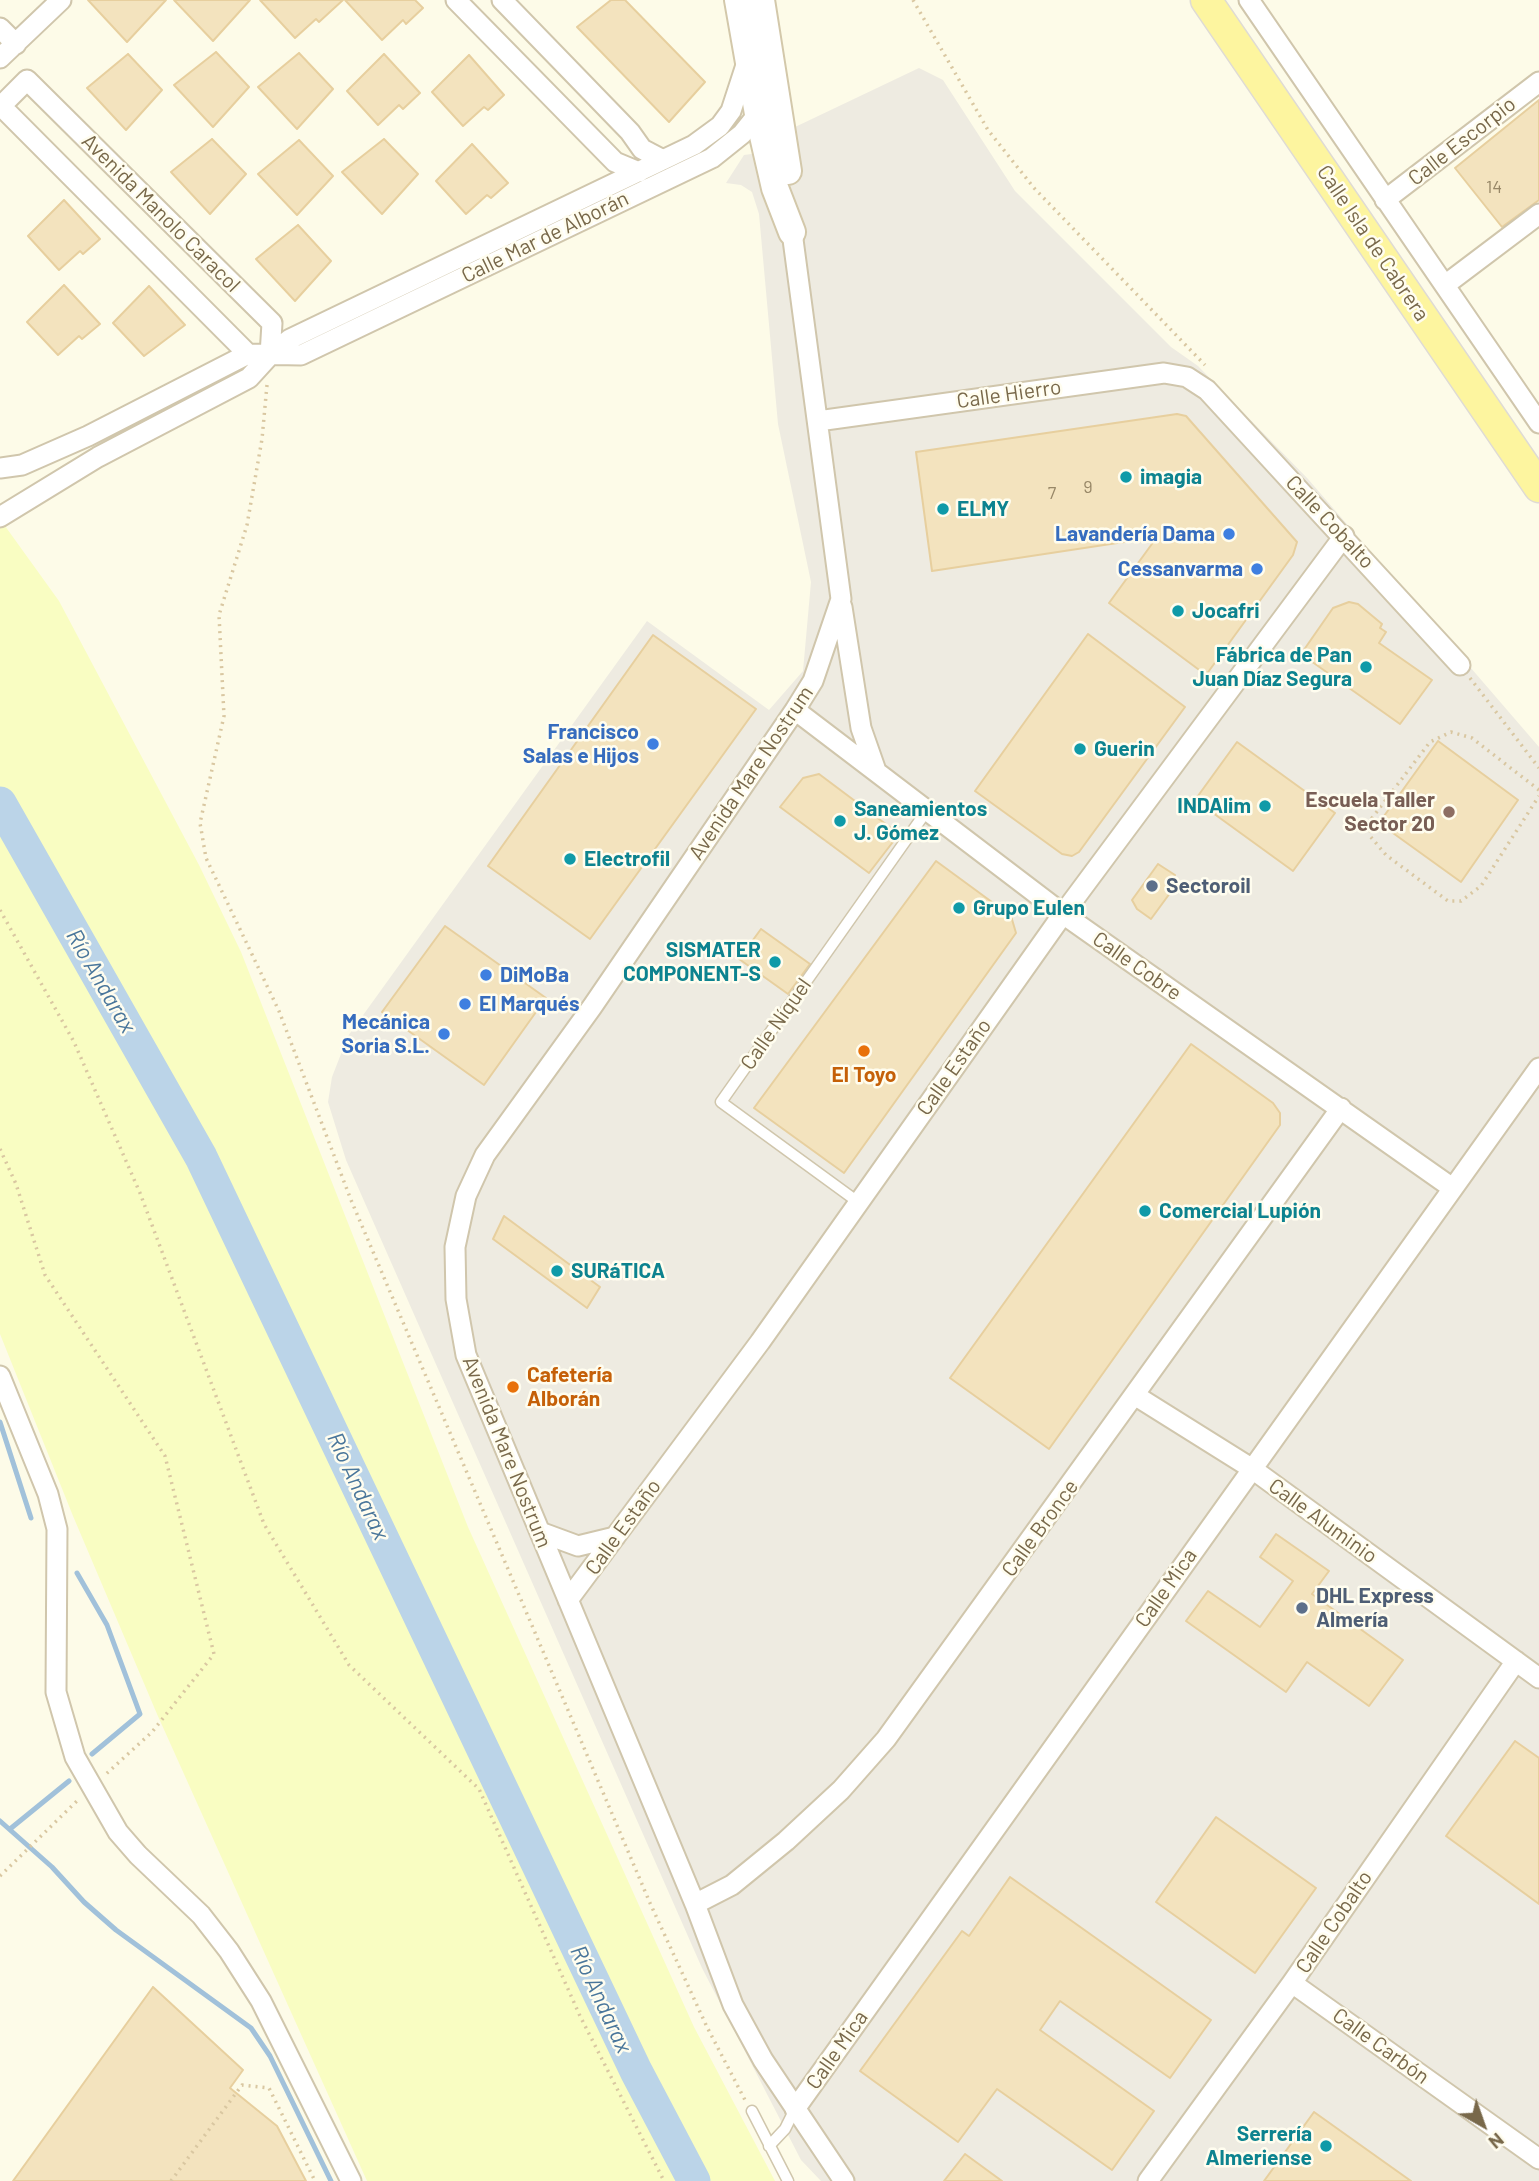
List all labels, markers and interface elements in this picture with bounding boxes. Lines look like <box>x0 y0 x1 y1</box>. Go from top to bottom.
street label: Calle Escorpio <box>1403 91 1521 191</box>
street label: Avenida Manolo Caracol <box>77 129 245 297</box>
street label: Calle Isla de Cabrera <box>1312 160 1434 326</box>
house number: 14 <box>1486 176 1502 198</box>
street label: Calle Mar de Alborán <box>457 186 633 288</box>
street label: Calle Hierro <box>955 374 1063 414</box>
place label: imagia <box>1140 464 1202 490</box>
marker: imagia <box>1118 469 1134 485</box>
street label: Calle Cobalto <box>1280 470 1380 574</box>
house number: 9 <box>1083 476 1093 498</box>
house number: 7 <box>1048 482 1056 504</box>
place label: ELMY <box>957 496 1009 522</box>
marker: ELMY <box>935 501 951 517</box>
place label: Lavandería Dama <box>1055 521 1215 547</box>
marker: Lavandería Dama <box>1221 526 1237 542</box>
place label: Cessanvarma <box>1118 556 1243 582</box>
marker: Cessanvarma <box>1249 561 1265 577</box>
place label: Jocafri <box>1192 598 1260 624</box>
marker: Jocafri <box>1170 603 1186 619</box>
place label: Fábrica de Pan Juan Díaz Segura <box>1193 642 1352 692</box>
marker: Fábrica de Pan Juan Díaz Segura <box>1358 659 1374 675</box>
street label: Avenida Mare Nostrum <box>683 681 819 865</box>
place label: Francisco Salas e Hijos <box>523 719 639 769</box>
marker: Francisco Salas e Hijos <box>645 736 661 752</box>
place label: Guerin <box>1094 736 1155 762</box>
marker: Guerin <box>1072 741 1088 757</box>
place label: Escuela Taller Sector 20 <box>1305 787 1435 837</box>
place label: INDAlim <box>1177 793 1251 819</box>
place label: Saneamientos J. Gómez <box>854 796 987 846</box>
marker: INDAlim <box>1257 798 1273 814</box>
marker: Escuela Taller Sector 20 <box>1441 804 1457 820</box>
marker: Saneamientos J. Gómez <box>832 813 848 829</box>
place label: Electrofil <box>584 846 670 872</box>
marker: Electrofil <box>562 851 578 867</box>
place label: Sectoroil <box>1166 873 1251 899</box>
marker: Sectoroil <box>1144 878 1160 894</box>
place label: Grupo Eulen <box>973 895 1085 921</box>
marker: Grupo Eulen <box>951 900 967 916</box>
water label: Río Andarax <box>60 924 142 1038</box>
street label: Calle Cobre <box>1088 926 1186 1006</box>
place label: SISMATER COMPONENT-S <box>623 937 761 987</box>
marker: SISMATER COMPONENT-S <box>767 954 783 970</box>
place label: DiMoBa <box>500 962 569 988</box>
marker: DiMoBa <box>478 967 494 983</box>
street label: Calle Níquel <box>735 973 817 1075</box>
place label: El Marqués <box>479 991 579 1017</box>
marker: El Marqués <box>457 996 473 1012</box>
place label: Mecánica Soria S.L. <box>341 1009 430 1059</box>
street label: Calle Estaño <box>911 1014 997 1120</box>
marker: Mecánica Soria S.L. <box>436 1026 452 1042</box>
marker: El Toyo <box>856 1043 872 1059</box>
place label: El Toyo <box>832 1062 896 1088</box>
place label: Comercial Lupión <box>1159 1198 1321 1224</box>
marker: Comercial Lupión <box>1137 1203 1153 1219</box>
place label: SURáTICA <box>571 1258 665 1284</box>
marker: SURáTICA <box>549 1263 565 1279</box>
street label: Avenida Mare Nostrum <box>457 1353 557 1551</box>
place label: Cafetería Alborán <box>527 1362 613 1412</box>
marker: Cafetería Alborán <box>505 1379 521 1395</box>
water label: Río Andarax <box>321 1428 395 1544</box>
street label: Calle Aluminio <box>1264 1473 1382 1569</box>
street label: Calle Estaño <box>580 1474 666 1580</box>
street label: Calle Bronce <box>996 1475 1084 1581</box>
street label: Calle Mica <box>1130 1544 1202 1632</box>
place label: DHL Express Almería <box>1316 1583 1434 1633</box>
marker: DHL Express Almería <box>1294 1600 1310 1616</box>
street label: Calle Cobalto <box>1290 1866 1378 1978</box>
water label: Río Andarax <box>564 1941 638 2057</box>
street label: Calle Carbón <box>1328 2003 1434 2089</box>
street label: Calle Mica <box>801 2006 873 2094</box>
north arrow <box>1448 2090 1518 2160</box>
place label: Serrería Almeriense <box>1205 2121 1312 2171</box>
text: N <box>1485 2129 1509 2154</box>
marker: Serrería Almeriense <box>1318 2138 1334 2154</box>

